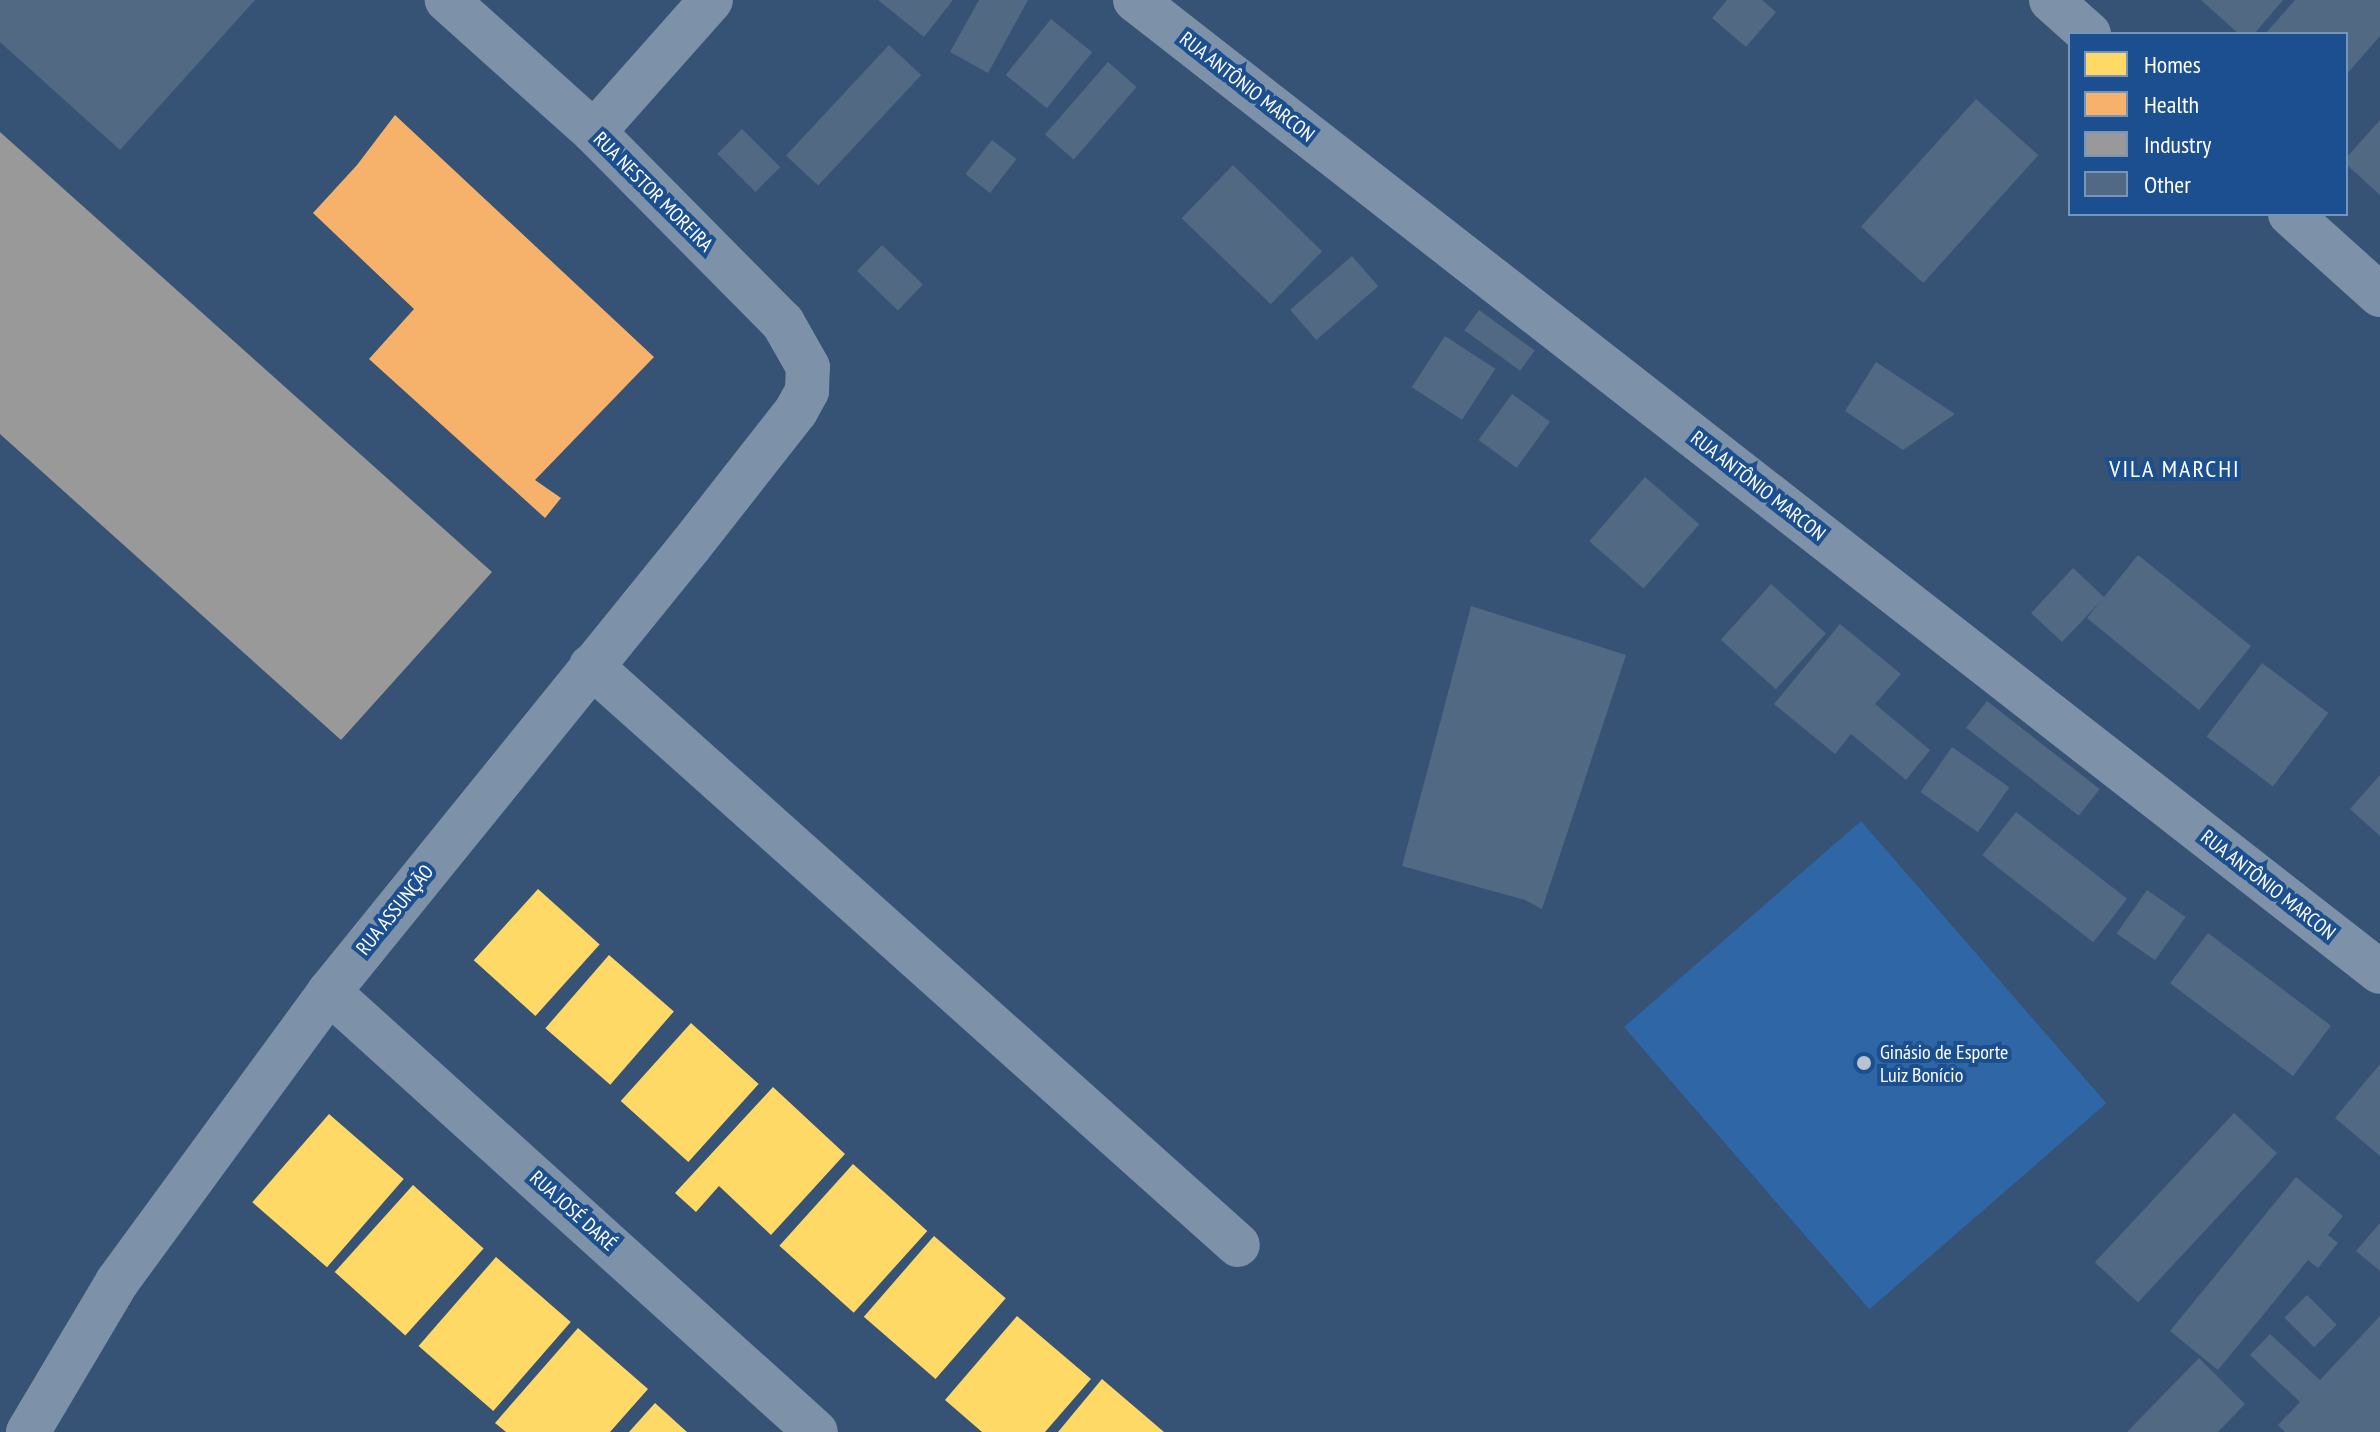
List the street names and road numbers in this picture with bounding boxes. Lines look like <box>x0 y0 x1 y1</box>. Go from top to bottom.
street label: RUA ANTÔNIO MARCON <box>1174 27 1320 147</box>
street label: RUA NESTOR MOREIRA <box>588 127 718 257</box>
street label: RUA ANTÔNIO MARCON <box>1685 426 1831 546</box>
street label: RUA ANTÔNIO MARCON <box>2195 825 2341 945</box>
street label: RUA ASSUNÇÃO <box>351 860 439 960</box>
street label: RUA JOSÉ DARÉ <box>525 1166 621 1256</box>

